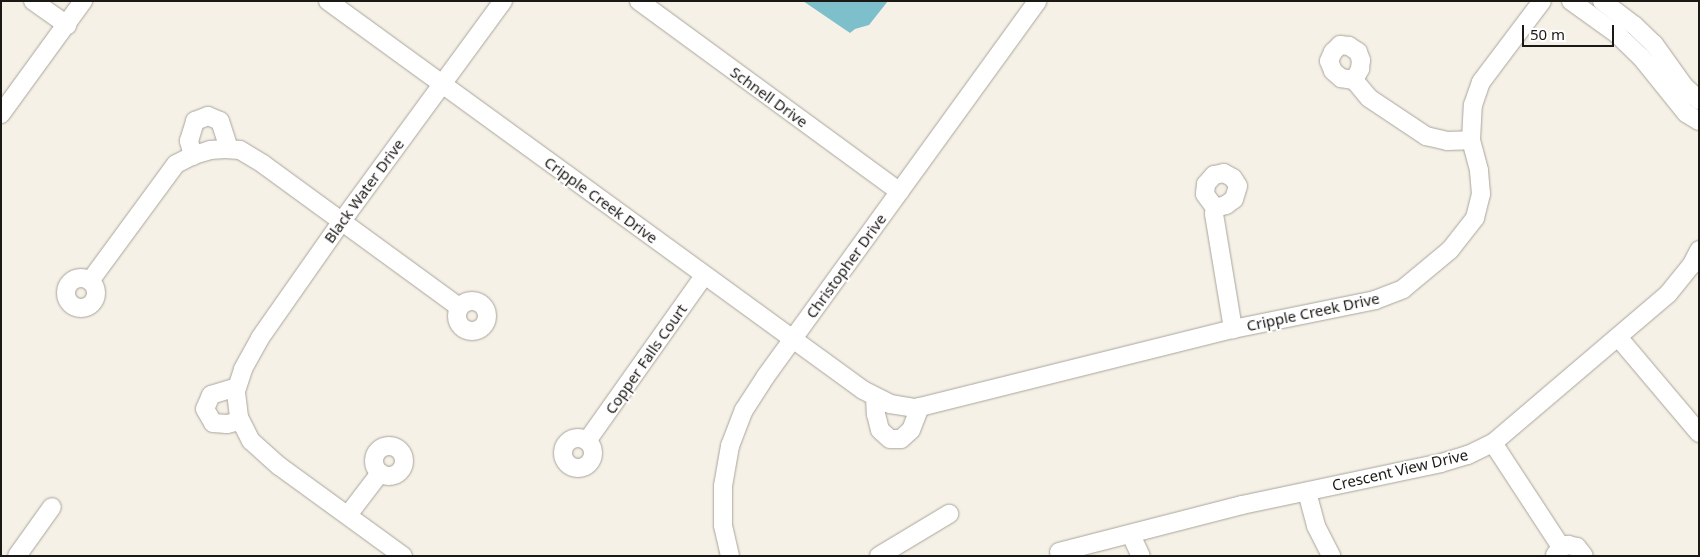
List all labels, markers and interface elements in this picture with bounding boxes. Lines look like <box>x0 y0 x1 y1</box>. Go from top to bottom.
scale bar <box>1525 15 1618 47</box>
text: 50 m <box>1530 24 1565 44</box>
street label: Schnell Drive <box>727 63 811 131</box>
street label: Black Water Drive <box>320 135 408 247</box>
street label: Cripple Creek Drive <box>541 153 661 247</box>
street label: Christopher Drive <box>802 210 890 322</box>
street label: Cripple Creek Drive <box>1245 289 1381 335</box>
street label: Copper Falls Court <box>601 301 691 417</box>
street label: Crescent View Drive <box>1330 446 1470 494</box>

